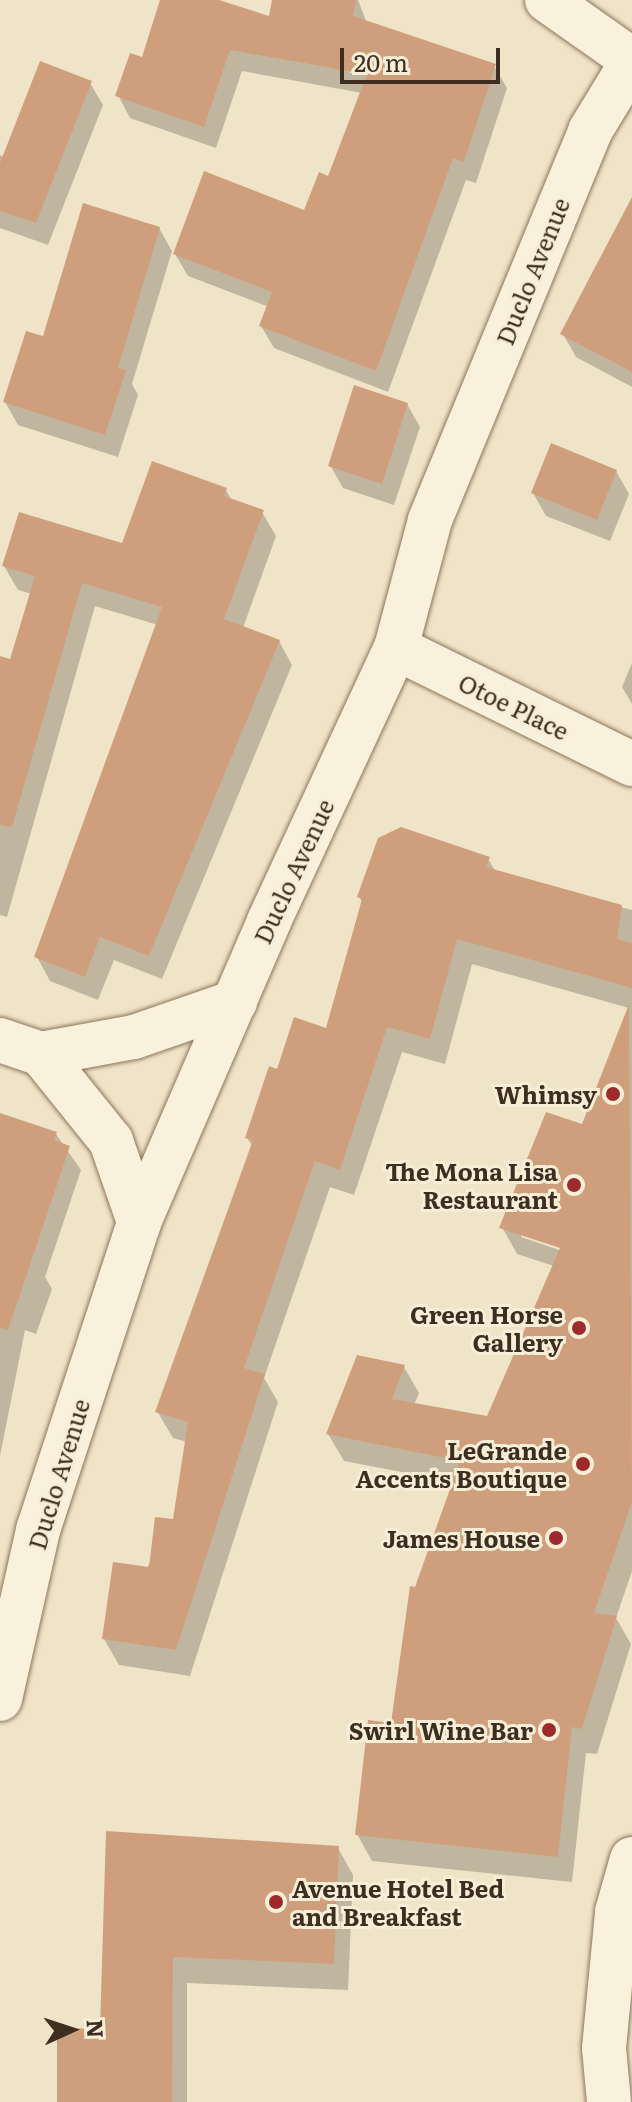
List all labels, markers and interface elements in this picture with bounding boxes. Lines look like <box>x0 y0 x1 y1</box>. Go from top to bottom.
scale bar <box>344 32 504 82</box>
text: 20 m <box>354 44 408 79</box>
street label: Duclo Avenue <box>489 193 575 349</box>
street label: Otoe Place <box>454 667 574 745</box>
street label: Duclo Avenue <box>247 794 339 948</box>
place label: Whimsy <box>495 1080 597 1108</box>
marker: Whimsy <box>604 1085 622 1103</box>
place label: The Mona Lisa Restaurant <box>385 1157 558 1213</box>
marker: The Mona Lisa Restaurant <box>565 1176 583 1194</box>
place label: Green Horse Gallery <box>410 1300 563 1356</box>
marker: Green Horse Gallery <box>570 1319 588 1337</box>
street label: Duclo Avenue <box>21 1395 95 1553</box>
place label: LeGrande Accents Boutique <box>355 1436 567 1492</box>
marker: LeGrande Accents Boutique <box>574 1455 592 1473</box>
place label: James House <box>383 1524 540 1552</box>
marker: James House <box>547 1529 565 1547</box>
place label: Swirl Wine Bar <box>349 1716 533 1744</box>
marker: Swirl Wine Bar <box>540 1721 558 1739</box>
place label: Avenue Hotel Bed and Breakfast <box>292 1874 504 1930</box>
marker: Avenue Hotel Bed and Breakfast <box>267 1893 285 1911</box>
north arrow <box>32 1990 112 2070</box>
text: N <box>80 2019 113 2039</box>

